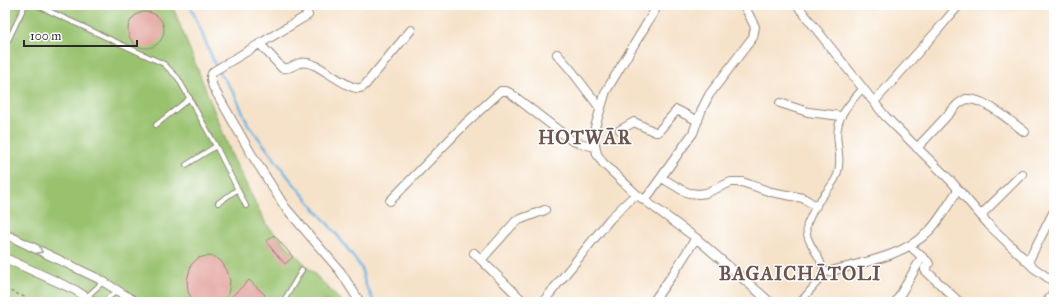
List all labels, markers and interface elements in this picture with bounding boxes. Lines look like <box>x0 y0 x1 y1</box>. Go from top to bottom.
scale bar <box>24 22 137 48</box>
text: 100 m <box>30 29 61 43</box>
district label: HOTWĀR <box>538 126 633 149</box>
one-way arrow <box>36 246 43 254</box>
district label: BAGAICHĀTOLI <box>719 262 881 285</box>

